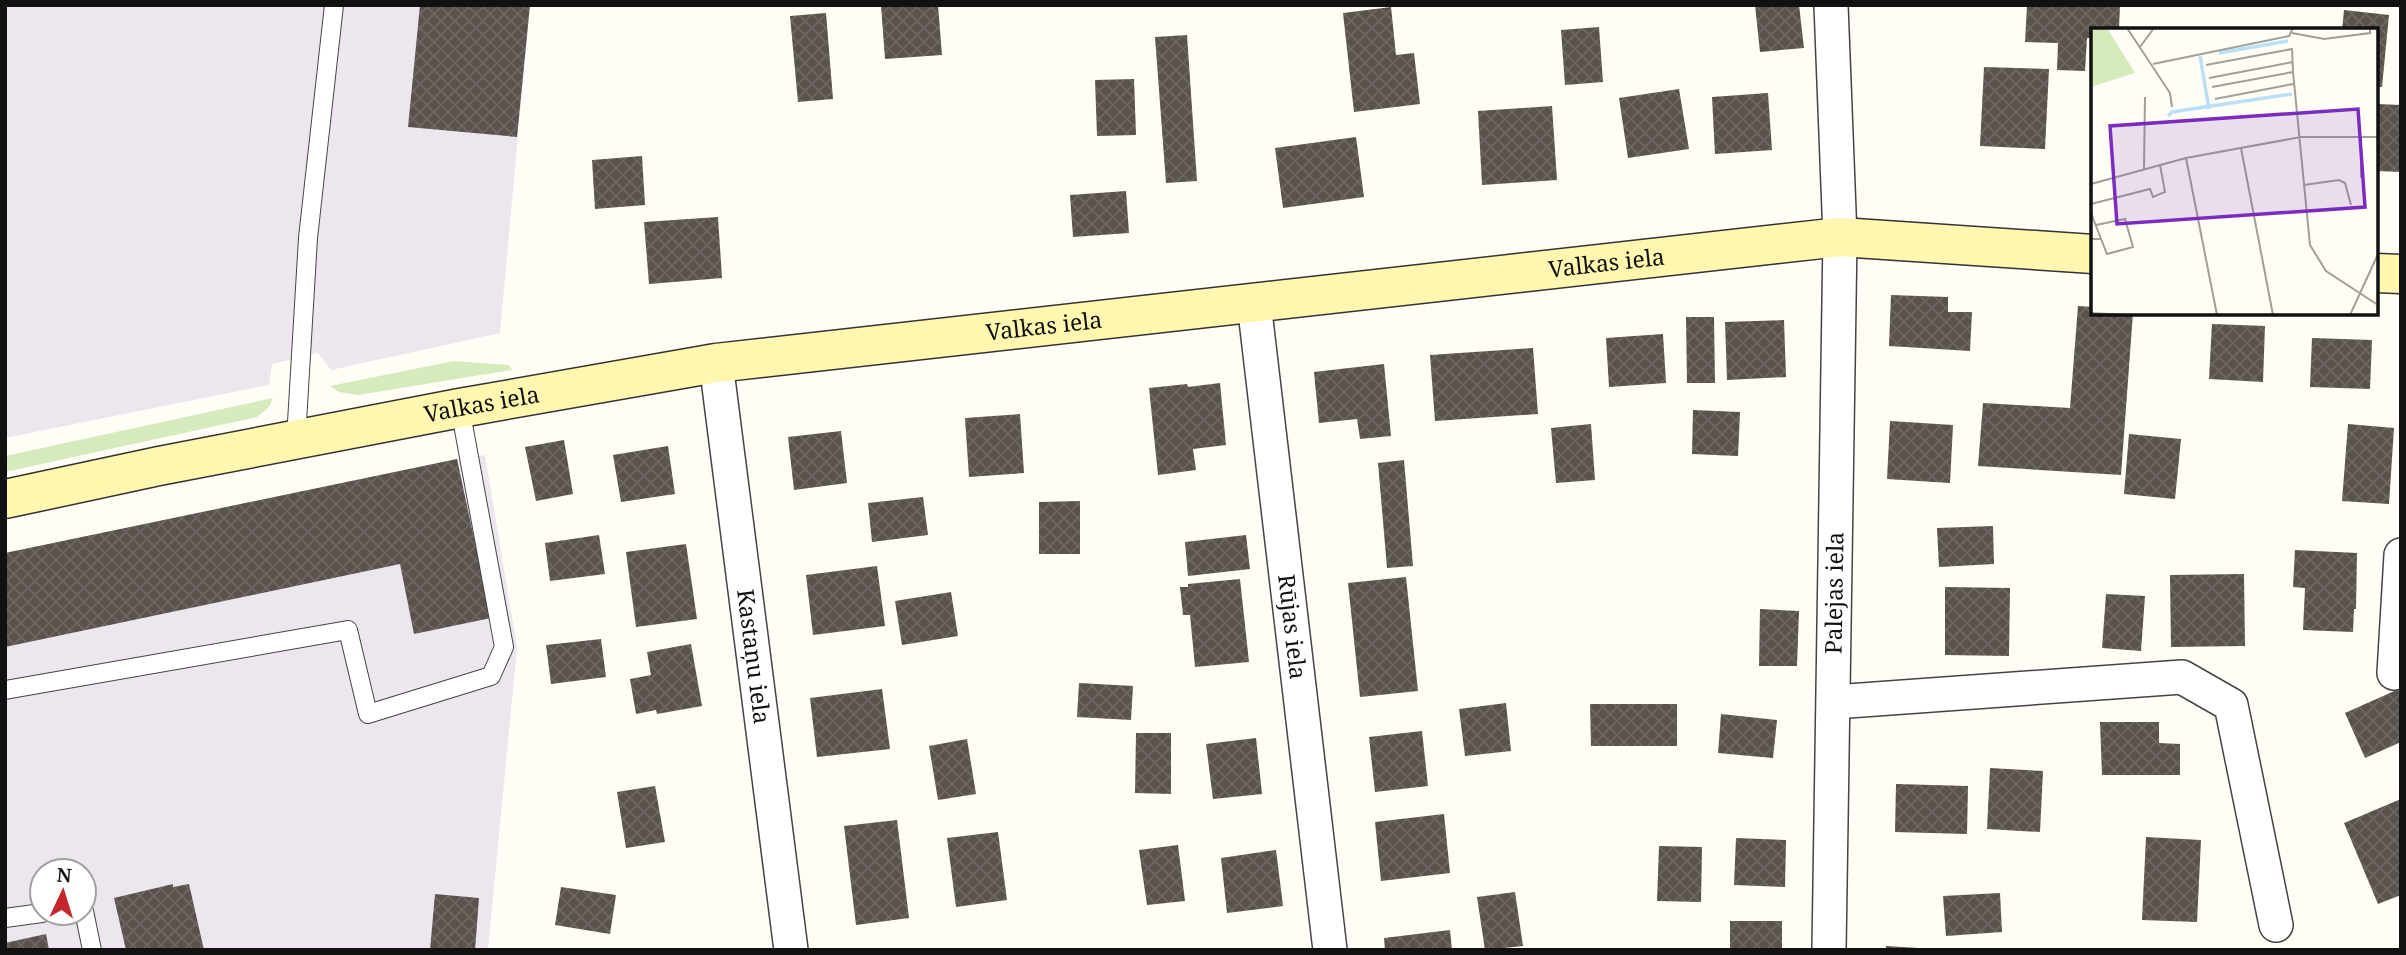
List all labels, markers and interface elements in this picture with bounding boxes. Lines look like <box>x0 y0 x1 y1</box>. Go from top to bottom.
inset map <box>2091 28 2378 315</box>
street label: Valkas iela <box>1547 240 1666 285</box>
street label: Valkas iela <box>984 303 1104 348</box>
street label: Valkas iela <box>421 377 542 430</box>
street label: Palejas iela <box>1817 532 1850 654</box>
street label: Rūjas iela <box>1271 572 1315 681</box>
street label: Kastaņu iela <box>730 587 779 726</box>
north arrow <box>28 857 98 927</box>
text: N <box>56 862 73 889</box>

